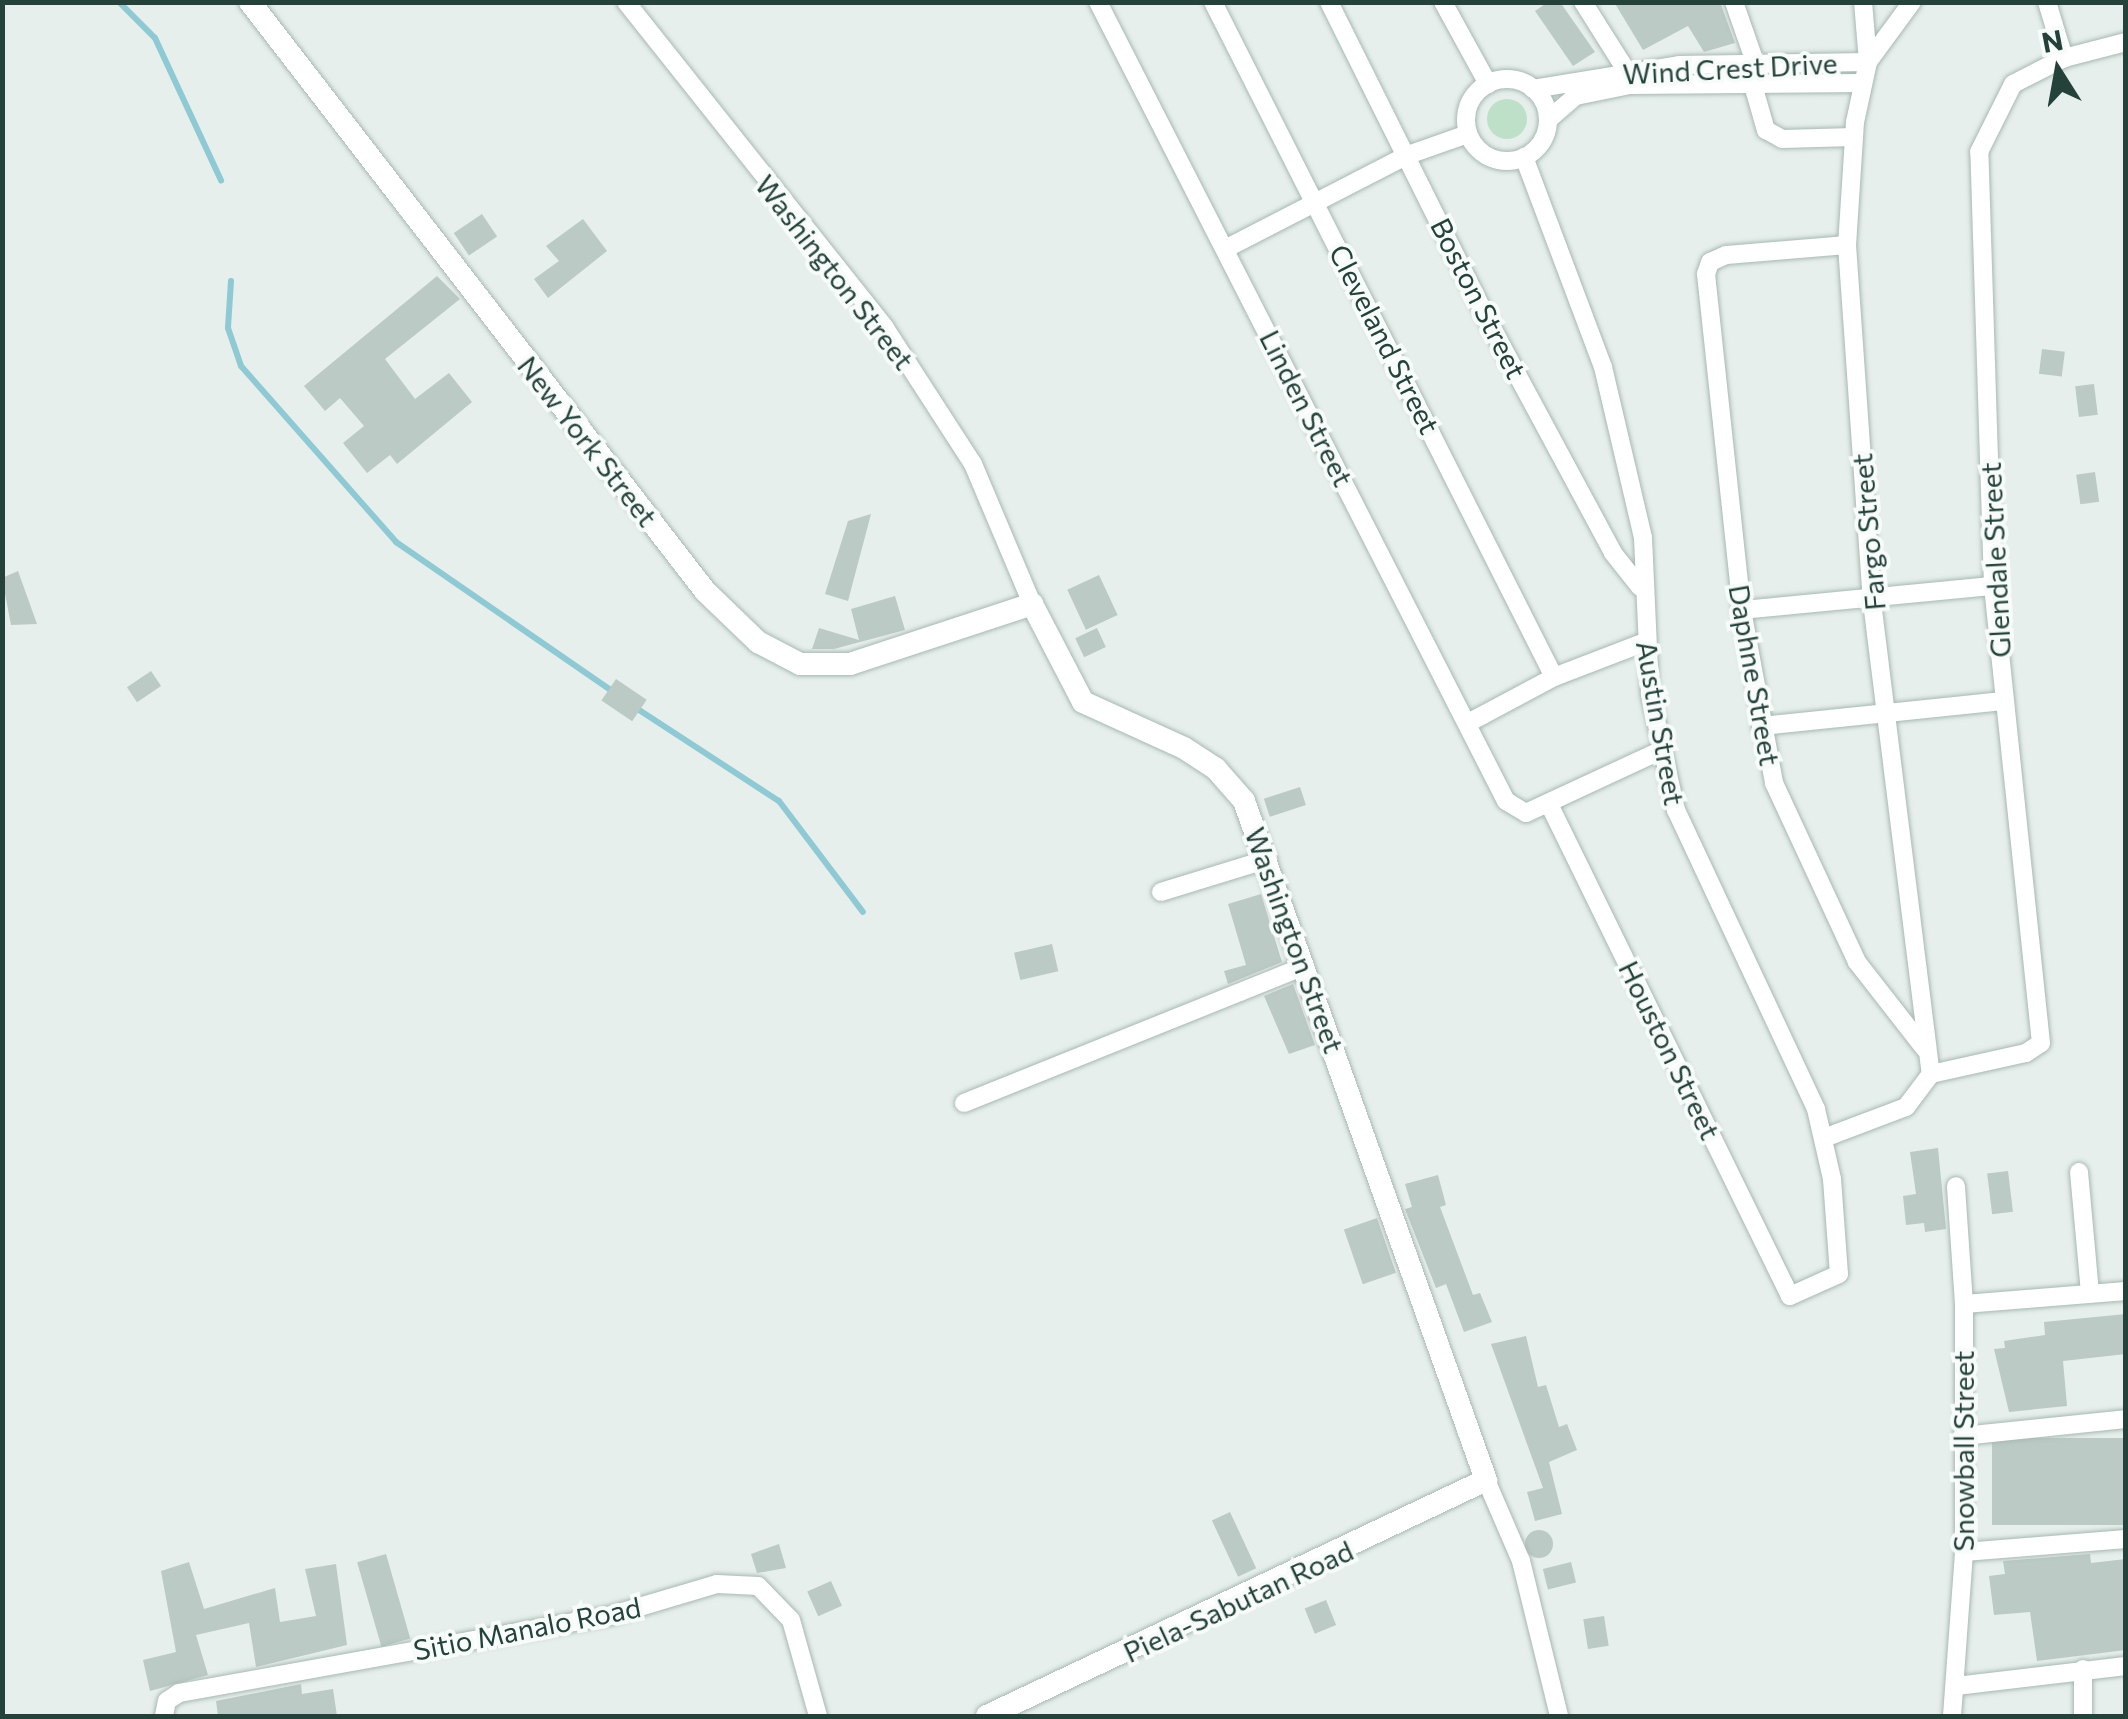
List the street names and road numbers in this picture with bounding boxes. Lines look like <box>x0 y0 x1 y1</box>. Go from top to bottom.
street label: Wind Crest Drive <box>1622 46 1838 90</box>
street label: Washington Street <box>749 168 921 376</box>
street label: Boston Street <box>1424 212 1534 384</box>
street label: Cleveland Street <box>1323 239 1447 439</box>
street label: Linden Street <box>1253 324 1361 492</box>
street label: New York Street <box>511 349 665 533</box>
street label: Fargo Street <box>1844 452 1892 612</box>
street label: Glendale Street <box>1973 461 2017 659</box>
street label: Daphne Street <box>1723 582 1787 768</box>
street label: Austin Street <box>1630 638 1692 808</box>
street label: Washington Street <box>1239 823 1351 1057</box>
street label: Houston Street <box>1612 955 1728 1145</box>
street label: Snowball Street <box>1946 1350 1980 1552</box>
street label: Piela-Sabutan Road <box>1118 1533 1358 1669</box>
street label: Sitio Manalo Road <box>410 1589 644 1667</box>

